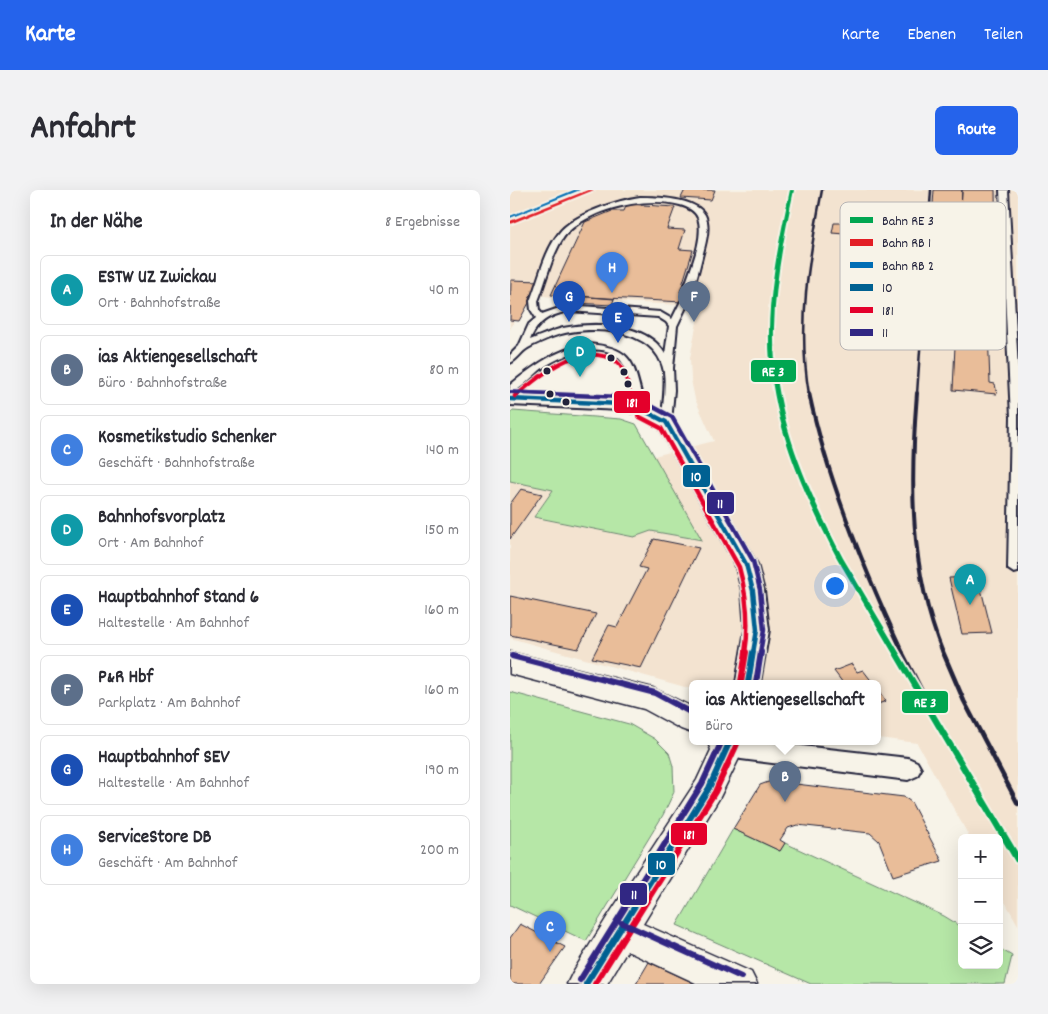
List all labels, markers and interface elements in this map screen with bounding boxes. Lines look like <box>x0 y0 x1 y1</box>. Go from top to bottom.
text: Karte <box>25 18 76 52</box>
text: Karte <box>842 23 880 48</box>
text: Ebenen <box>908 23 956 48</box>
text: Teilen <box>984 23 1023 48</box>
text: Anfahrt <box>30 105 136 155</box>
button: Route <box>935 106 1018 155</box>
legend <box>840 202 1006 350</box>
text: In der Nähe <box>50 208 142 238</box>
text: 8 Ergebnisse <box>385 211 460 234</box>
text: Bahn RE 3 <box>882 212 934 232</box>
text: Bahn RB 1 <box>882 234 931 254</box>
pin: H <box>596 252 628 293</box>
text: Bahn RB 2 <box>882 257 934 277</box>
text: ESTW UZ Zwickau <box>98 265 216 292</box>
text: A <box>63 279 71 302</box>
text: 40 m <box>429 279 459 302</box>
text: 10 <box>882 279 893 299</box>
pin: G <box>553 281 585 322</box>
pin: F <box>678 281 710 322</box>
text: Ort · Bahnhofstraße <box>98 292 221 315</box>
pin: E <box>602 302 634 343</box>
text: 181 <box>882 302 894 322</box>
text: 11 <box>882 324 888 344</box>
pin: D <box>564 336 596 377</box>
text: ias Aktiengesellschaft <box>98 345 258 372</box>
unlabelled marker <box>606 353 616 363</box>
text: B <box>63 359 71 382</box>
text: 80 m <box>429 359 459 382</box>
line badge: RE 3 <box>750 359 797 383</box>
text: RE 3 <box>762 363 784 383</box>
unlabelled marker <box>542 366 552 376</box>
unlabelled marker <box>619 367 629 377</box>
text: Büro · Bahnhofstraße <box>98 372 227 395</box>
unlabelled marker <box>623 379 633 389</box>
unlabelled marker <box>545 389 555 399</box>
line badge: 181 <box>613 390 651 414</box>
text: 181 <box>626 394 638 414</box>
unlabelled marker <box>561 397 571 407</box>
text: Kosmetikstudio Schenker <box>98 425 276 452</box>
text: C <box>63 439 71 462</box>
text: 140 m <box>425 439 459 462</box>
text: Geschäft · Bahnhofstraße <box>98 452 255 475</box>
line badge: 10 <box>682 464 711 488</box>
text: 10 <box>691 468 701 488</box>
line badge: 11 <box>706 491 735 515</box>
text: 11 <box>717 495 723 515</box>
text: Bahnhofsvorplatz <box>98 505 225 532</box>
text: D <box>63 519 71 542</box>
text: 150 m <box>425 519 459 542</box>
text: Ort · Am Bahnhof <box>98 532 203 555</box>
pin: A <box>954 564 986 605</box>
your location <box>822 573 848 599</box>
text: Hauptbahnhof Stand 6 <box>98 585 259 612</box>
text: E <box>63 599 71 622</box>
text: 160 m <box>424 599 459 622</box>
text: Haltestelle · Am Bahnhof <box>98 612 249 635</box>
text: P&R Hbf <box>98 665 153 692</box>
text: F <box>63 679 71 702</box>
text: 160 m <box>424 679 459 702</box>
popup <box>689 680 881 745</box>
text: ias Aktiengesellschaft <box>705 688 865 715</box>
line badge: RE 3 <box>901 690 949 714</box>
text: Parkplatz · Am Bahnhof <box>98 692 240 715</box>
text: RE 3 <box>914 694 936 714</box>
text: Büro <box>705 715 733 738</box>
text: Hauptbahnhof SEV <box>98 745 230 772</box>
text: G <box>63 759 71 782</box>
text: 190 m <box>425 759 459 782</box>
pin: B <box>769 761 801 802</box>
text: Haltestelle · Am Bahnhof <box>98 772 249 795</box>
line badge: 181 <box>670 822 708 846</box>
text: ServiceStore DB <box>98 825 212 852</box>
text: 181 <box>683 826 695 846</box>
map controls <box>958 834 1003 969</box>
button: + <box>958 834 1003 879</box>
text: H <box>63 839 71 862</box>
text: 200 m <box>420 839 459 862</box>
text: Geschäft · Am Bahnhof <box>98 852 237 875</box>
line badge: 10 <box>647 852 676 876</box>
text: 10 <box>656 856 666 876</box>
button: − <box>958 879 1003 924</box>
line badge: 11 <box>619 882 648 906</box>
text: 11 <box>631 886 637 906</box>
pin: C <box>534 911 566 952</box>
button: layers <box>958 924 1003 969</box>

